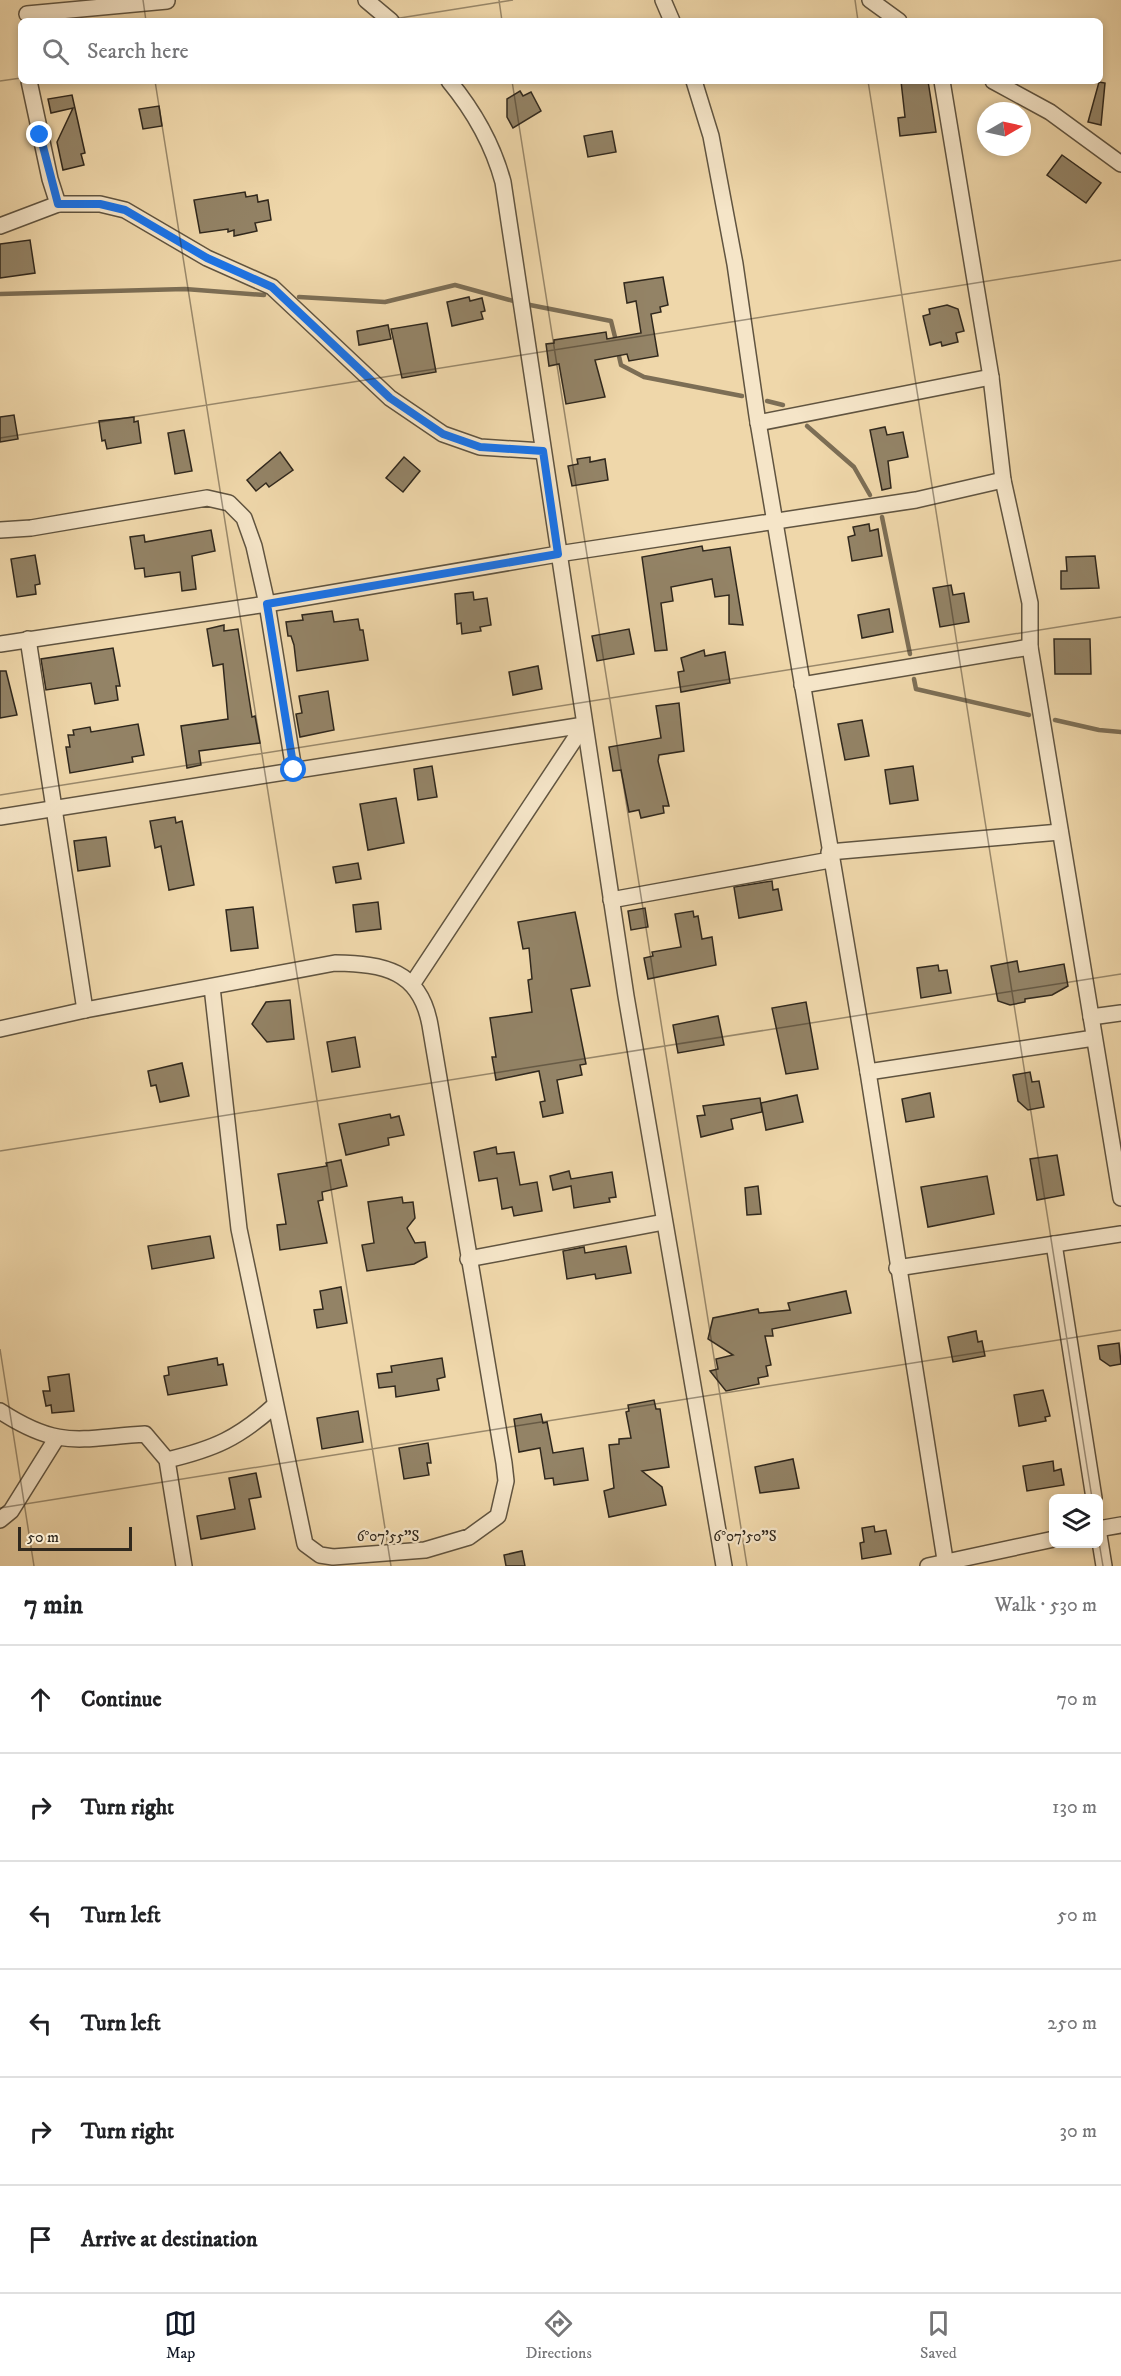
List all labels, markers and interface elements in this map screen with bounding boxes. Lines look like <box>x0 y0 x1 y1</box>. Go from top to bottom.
search box <box>18 18 1103 84</box>
icon: search <box>39 35 72 68</box>
text: Search here <box>87 38 189 65</box>
north arrow <box>977 102 1031 156</box>
route end <box>26 121 52 147</box>
route start <box>280 756 306 782</box>
map controls <box>1049 1494 1103 1548</box>
button: layers <box>1049 1494 1103 1548</box>
scale bar <box>18 1524 132 1552</box>
text: 50 m <box>27 1527 59 1547</box>
text: 6°07'55"S <box>357 1527 419 1546</box>
text: 6°07'50"S <box>713 1527 777 1546</box>
text: 7 min <box>24 1589 83 1622</box>
text: Walk · 530 m <box>995 1593 1097 1618</box>
icon: ahead <box>24 1683 57 1716</box>
text: Continue <box>81 1686 162 1713</box>
text: 70 m <box>1056 1687 1097 1712</box>
icon: right <box>24 1791 57 1824</box>
text: Turn right <box>81 1794 174 1821</box>
text: 130 m <box>1052 1795 1097 1820</box>
icon: left <box>24 1899 57 1932</box>
text: Turn left <box>81 1902 161 1929</box>
text: 50 m <box>1057 1903 1097 1928</box>
icon: left <box>24 2007 57 2040</box>
text: Turn left <box>81 2010 161 2037</box>
text: 250 m <box>1047 2011 1097 2036</box>
icon: right <box>24 2115 57 2148</box>
text: Turn right <box>81 2118 174 2145</box>
text: 30 m <box>1059 2119 1097 2144</box>
icon: arrive <box>24 2223 57 2256</box>
text: Arrive at destination <box>81 2226 258 2253</box>
tab: Map <box>164 2307 197 2363</box>
tab: Directions <box>525 2307 592 2363</box>
tab: Saved <box>920 2307 957 2363</box>

